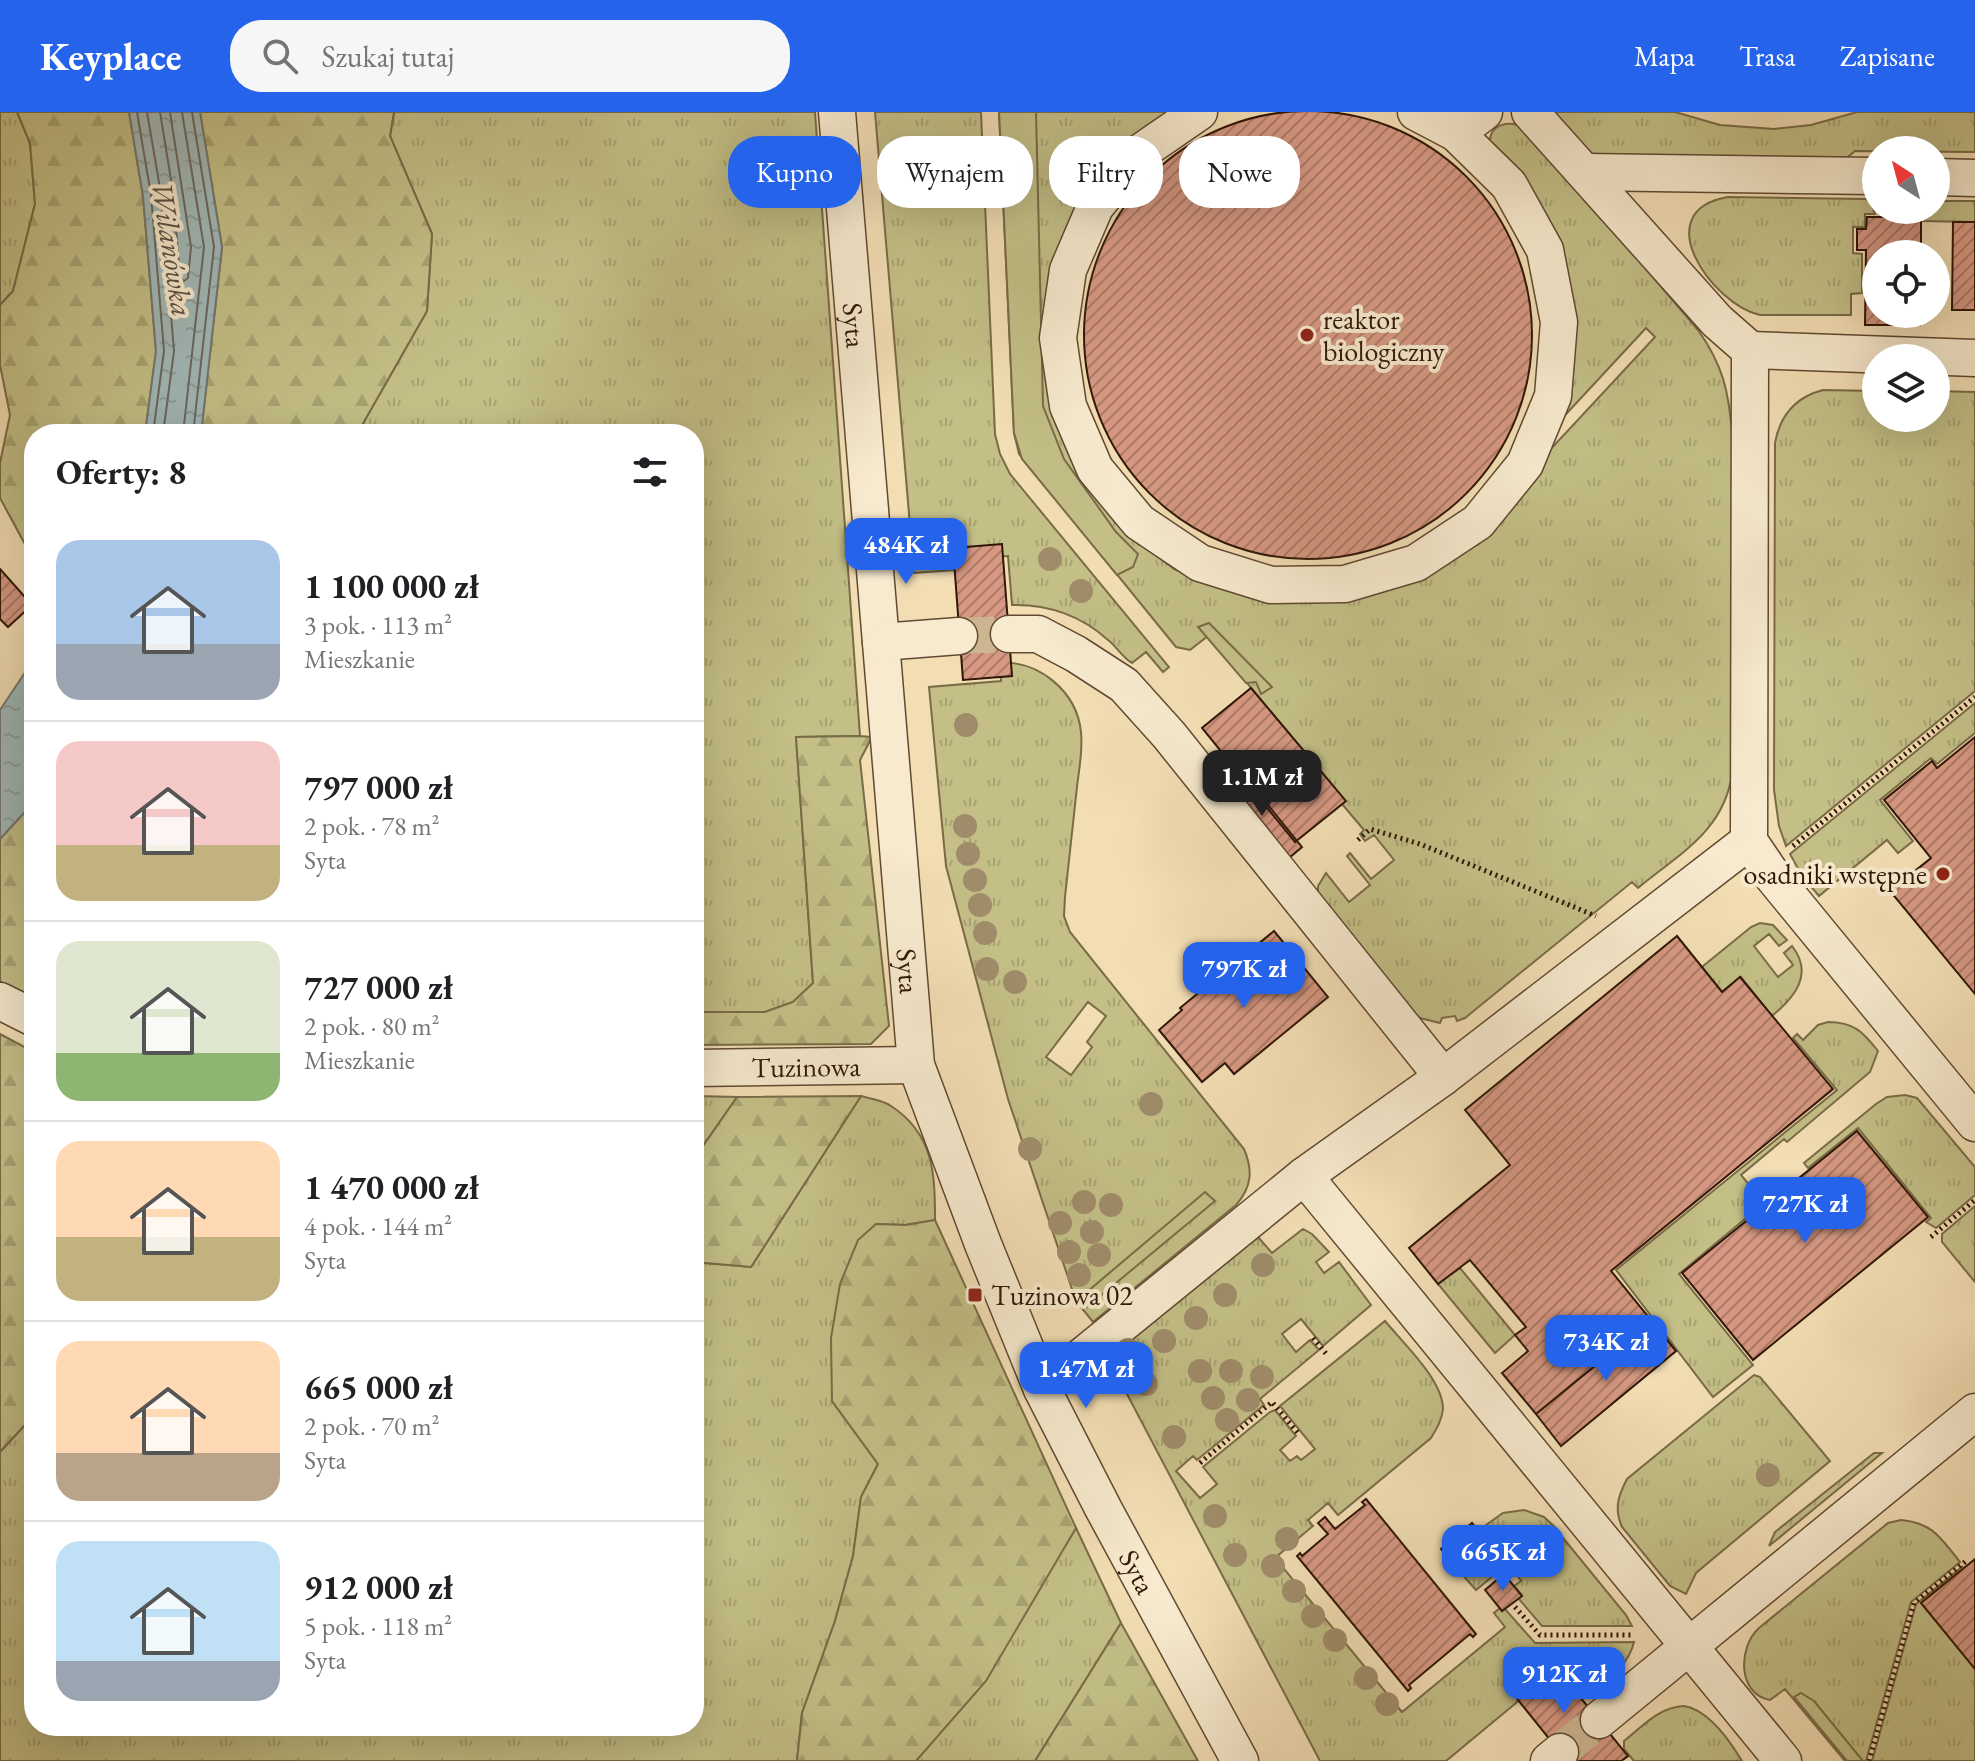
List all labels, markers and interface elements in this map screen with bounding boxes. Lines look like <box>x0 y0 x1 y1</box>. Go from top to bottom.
search box <box>230 20 790 92</box>
text: Keyplace <box>40 32 182 81</box>
icon: search <box>258 34 302 78</box>
text: Szukaj tutaj <box>322 37 454 76</box>
text: Mapa <box>1634 38 1695 74</box>
text: Trasa <box>1739 38 1796 74</box>
text: Zapisane <box>1840 38 1935 74</box>
chip: Kupno <box>728 136 861 208</box>
chip: Wynajem <box>877 136 1033 208</box>
chip: Filtry <box>1049 136 1163 208</box>
chip: Nowe <box>1179 136 1300 208</box>
north arrow <box>1862 136 1950 224</box>
map controls <box>1862 136 1950 432</box>
water label: Wilanówka <box>143 179 202 319</box>
button: locate <box>1862 240 1950 328</box>
street label: Syta <box>835 301 875 350</box>
place label: reaktor biologiczny <box>1323 301 1445 369</box>
marker: reaktor biologiczny <box>1298 326 1316 344</box>
button: layers <box>1862 344 1950 432</box>
text: Oferty: 8 <box>56 450 186 494</box>
icon: filters <box>628 450 672 494</box>
pin: 484K zł <box>832 518 980 586</box>
text: 484K zł <box>863 527 949 561</box>
text: 1 100 000 zł <box>304 564 479 608</box>
icon: home <box>120 572 216 668</box>
text: 3 pok. · 113 m² <box>304 608 452 642</box>
text: Mieszkanie <box>304 642 415 676</box>
pin: 1.1M zł <box>1188 750 1336 818</box>
text: 1.1M zł <box>1221 759 1303 793</box>
text: 797 000 zł <box>304 765 453 809</box>
icon: home <box>120 773 216 869</box>
text: 2 pok. · 78 m² <box>304 809 440 843</box>
text: Syta <box>304 843 346 877</box>
place label: osadniki wstępne <box>1744 856 1927 892</box>
marker: osadniki wstępne <box>1934 865 1952 883</box>
pin: 797K zł <box>1170 942 1318 1010</box>
street label: Syta <box>888 947 928 996</box>
text: 797K zł <box>1201 951 1287 985</box>
text: 727 000 zł <box>304 965 453 1009</box>
icon: home <box>120 973 216 1069</box>
text: 2 pok. · 80 m² <box>304 1009 440 1043</box>
text: Mieszkanie <box>304 1043 415 1077</box>
street label: Tuzinowa <box>751 1048 862 1085</box>
text: 1 470 000 zł <box>304 1165 479 1209</box>
icon: home <box>120 1173 216 1269</box>
pin: 727K zł <box>1731 1177 1879 1245</box>
text: 727K zł <box>1762 1186 1848 1220</box>
text: 4 pok. · 144 m² <box>304 1209 452 1243</box>
text: Syta <box>304 1243 346 1277</box>
place label: Tuzinowa 02 <box>991 1277 1133 1313</box>
marker: Tuzinowa 02 <box>966 1286 984 1304</box>
pin: 734K zł <box>1532 1315 1680 1383</box>
text: 734K zł <box>1563 1324 1649 1358</box>
pin: 1.47M zł <box>1003 1342 1169 1410</box>
text: 1.47M zł <box>1038 1351 1134 1385</box>
text: 665 000 zł <box>304 1365 453 1409</box>
icon: home <box>120 1373 216 1469</box>
text: 2 pok. · 70 m² <box>304 1409 440 1443</box>
text: Syta <box>304 1443 346 1477</box>
pin: 665K zł <box>1429 1525 1577 1593</box>
text: 665K zł <box>1460 1534 1546 1568</box>
street label: Syta <box>1111 1543 1164 1601</box>
text: 912 000 zł <box>304 1565 453 1609</box>
icon: home <box>120 1573 216 1669</box>
text: 5 pok. · 118 m² <box>304 1609 452 1643</box>
text: Syta <box>304 1643 346 1677</box>
pin: 912K zł <box>1490 1647 1638 1715</box>
text: 912K zł <box>1521 1656 1607 1690</box>

